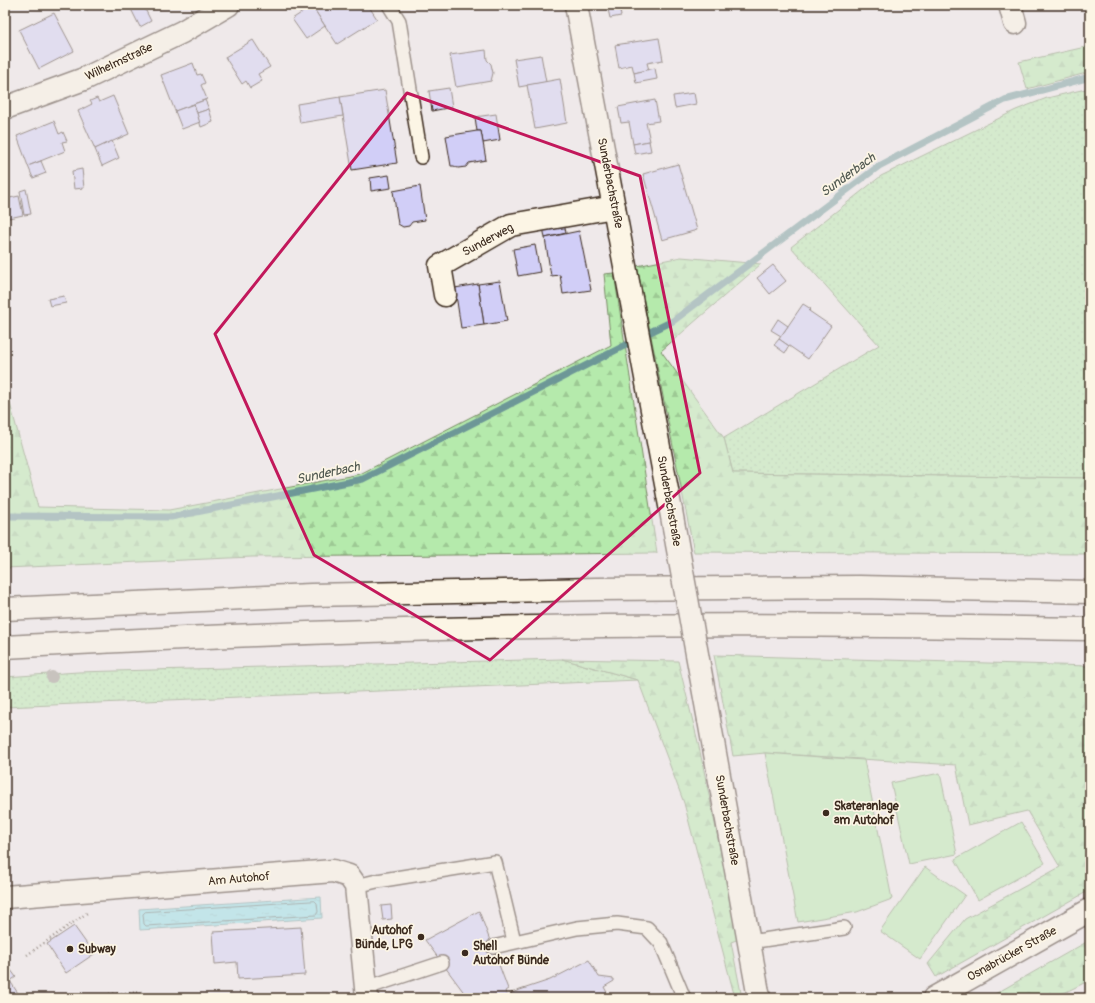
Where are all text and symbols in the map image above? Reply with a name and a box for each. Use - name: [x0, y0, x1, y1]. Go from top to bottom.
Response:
- street label: Wilhelmstraße: [83, 40, 155, 84]
- street label: Sunderbachstraße: [594, 137, 626, 230]
- water label: Sunderbach: [817, 149, 879, 200]
- street label: Sunderweg: [460, 220, 516, 260]
- street label: Sunderbachstraße: [654, 455, 684, 548]
- water label: Sunderbach: [295, 458, 362, 487]
- street label: Sunderbachstraße: [712, 774, 742, 867]
- place label: Skateranlage am Autohof: [834, 799, 900, 828]
- marker: Skateranlage am Autohof: [821, 808, 831, 818]
- street label: Am Autohof: [207, 869, 271, 889]
- place label: Autohof Bünde, LPG: [355, 923, 413, 952]
- street label: Osnabrücker Straße: [965, 923, 1059, 985]
- marker: Autohof Bünde, LPG: [416, 932, 426, 942]
- place label: Shell Autohof Bünde: [473, 939, 550, 968]
- place label: Subway: [78, 942, 117, 957]
- marker: Subway: [65, 944, 75, 954]
- marker: Shell Autohof Bünde: [460, 948, 470, 958]

